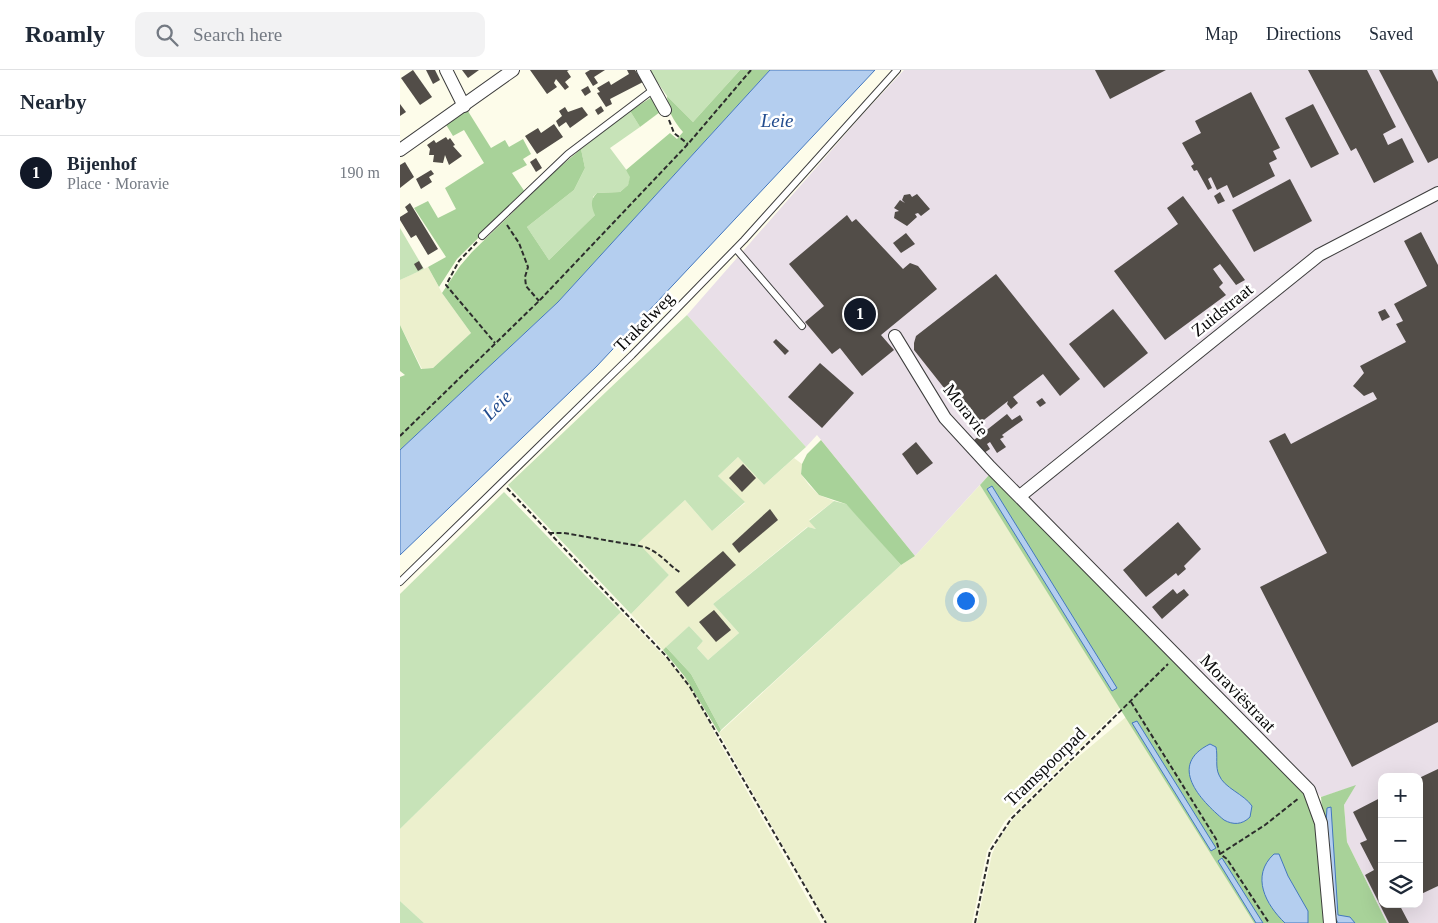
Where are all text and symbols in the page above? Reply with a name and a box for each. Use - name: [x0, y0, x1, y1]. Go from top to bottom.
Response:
- search box: [135, 12, 485, 57]
- text: Roamly: [25, 21, 105, 47]
- icon: search: [153, 21, 181, 49]
- text: Search here: [193, 24, 282, 45]
- text: Map: [1205, 24, 1238, 44]
- text: Directions: [1266, 24, 1341, 44]
- text: Saved: [1369, 24, 1413, 44]
- text: Nearby: [20, 90, 87, 114]
- water label: Leie: [760, 110, 793, 131]
- text: Bijenhof: [67, 153, 137, 174]
- text: 1: [32, 164, 40, 181]
- text: 190 m: [340, 164, 380, 181]
- text: Place · Moravie: [67, 175, 169, 192]
- street label: Zuidstraat: [1187, 279, 1257, 341]
- street label: Trakelweg: [610, 288, 678, 356]
- pin: 1: [844, 295, 876, 333]
- street label: Moravie: [939, 380, 993, 440]
- water label: Leie: [477, 386, 516, 425]
- your location: [953, 588, 979, 614]
- street label: Moraviëstraat: [1196, 650, 1280, 736]
- street label: Tramspoorpad: [1001, 724, 1089, 810]
- map controls: [1378, 773, 1423, 908]
- button: +: [1378, 773, 1423, 818]
- button: −: [1378, 818, 1423, 863]
- button: layers: [1378, 863, 1423, 908]

